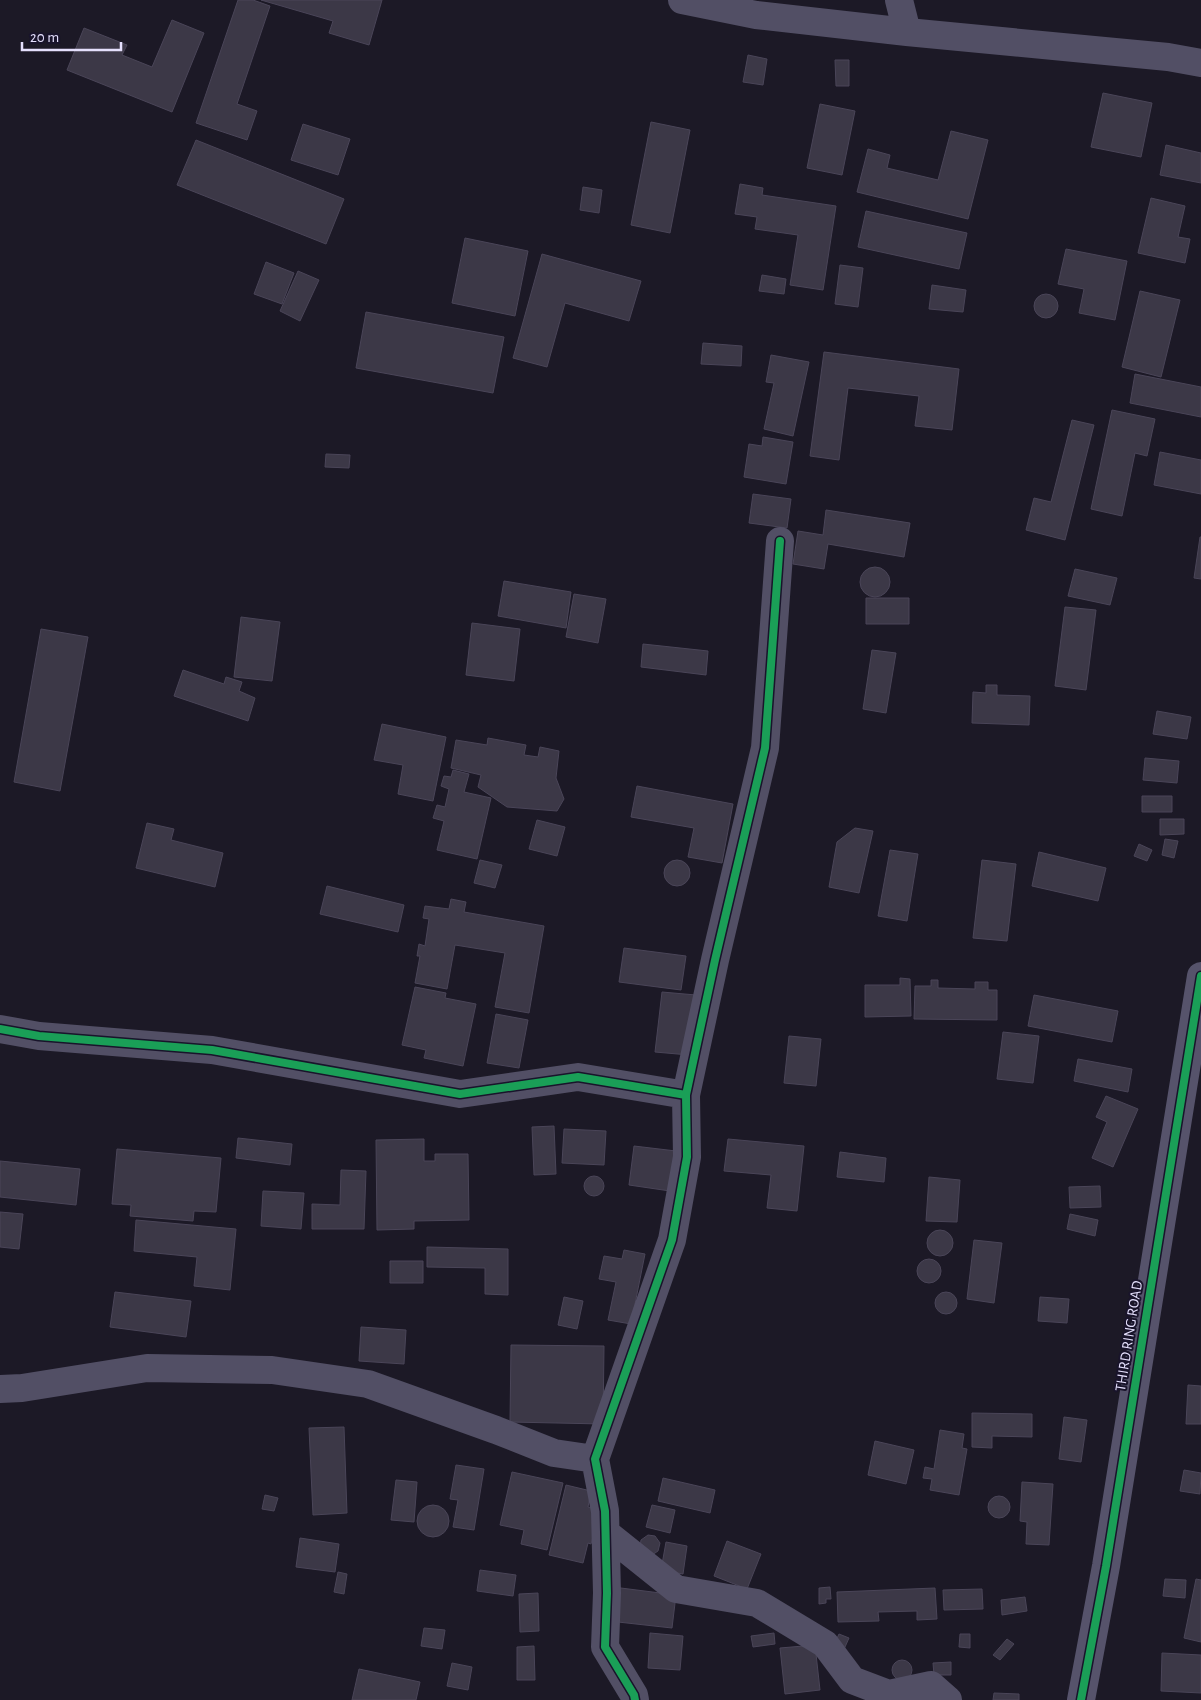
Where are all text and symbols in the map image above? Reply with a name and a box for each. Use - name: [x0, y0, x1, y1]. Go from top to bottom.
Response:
- scale bar: [22, 20, 121, 52]
- text: 20 m: [30, 30, 59, 45]
- street label: THIRD RING ROAD: [1113, 1279, 1145, 1392]

